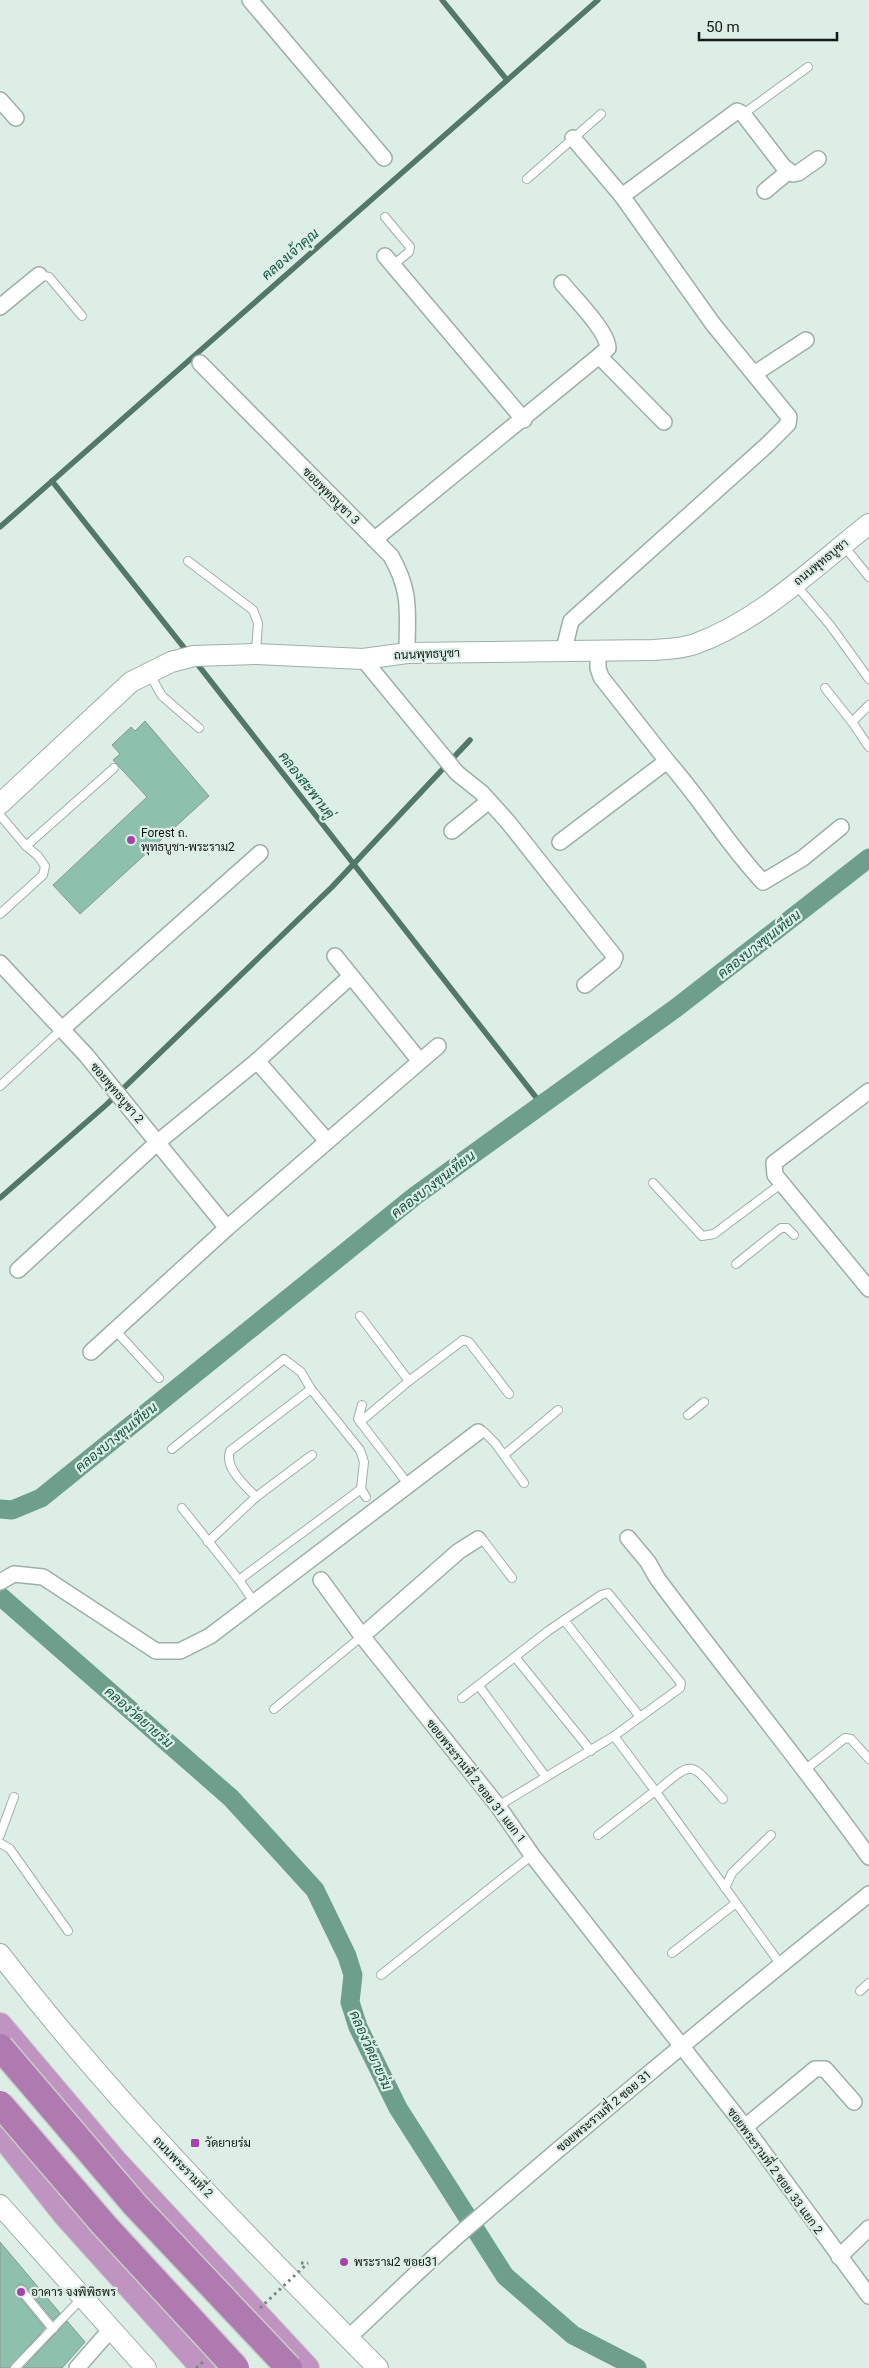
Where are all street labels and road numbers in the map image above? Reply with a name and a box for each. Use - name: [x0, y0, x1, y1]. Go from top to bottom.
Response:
- street label: ซอยพุทธบูชา 3: [298, 465, 362, 529]
- street label: ถนนพุทธบูชา: [791, 536, 852, 590]
- street label: ถนนพุทธบูชา: [394, 646, 460, 664]
- street label: ซอยพุทธบูชา 2: [86, 1060, 147, 1128]
- street label: ซอยพระรามที่ 2 ซอย 31 แยก 1: [423, 1714, 532, 1846]
- street label: ซอยพระรามที่ 2 ซอย 31: [551, 2064, 654, 2155]
- street label: ซอยพระรามที่ 2 ซอย 33 แยก 2: [724, 2103, 829, 2237]
- street label: ถนนพระรามที่ 2: [150, 2131, 219, 2201]

